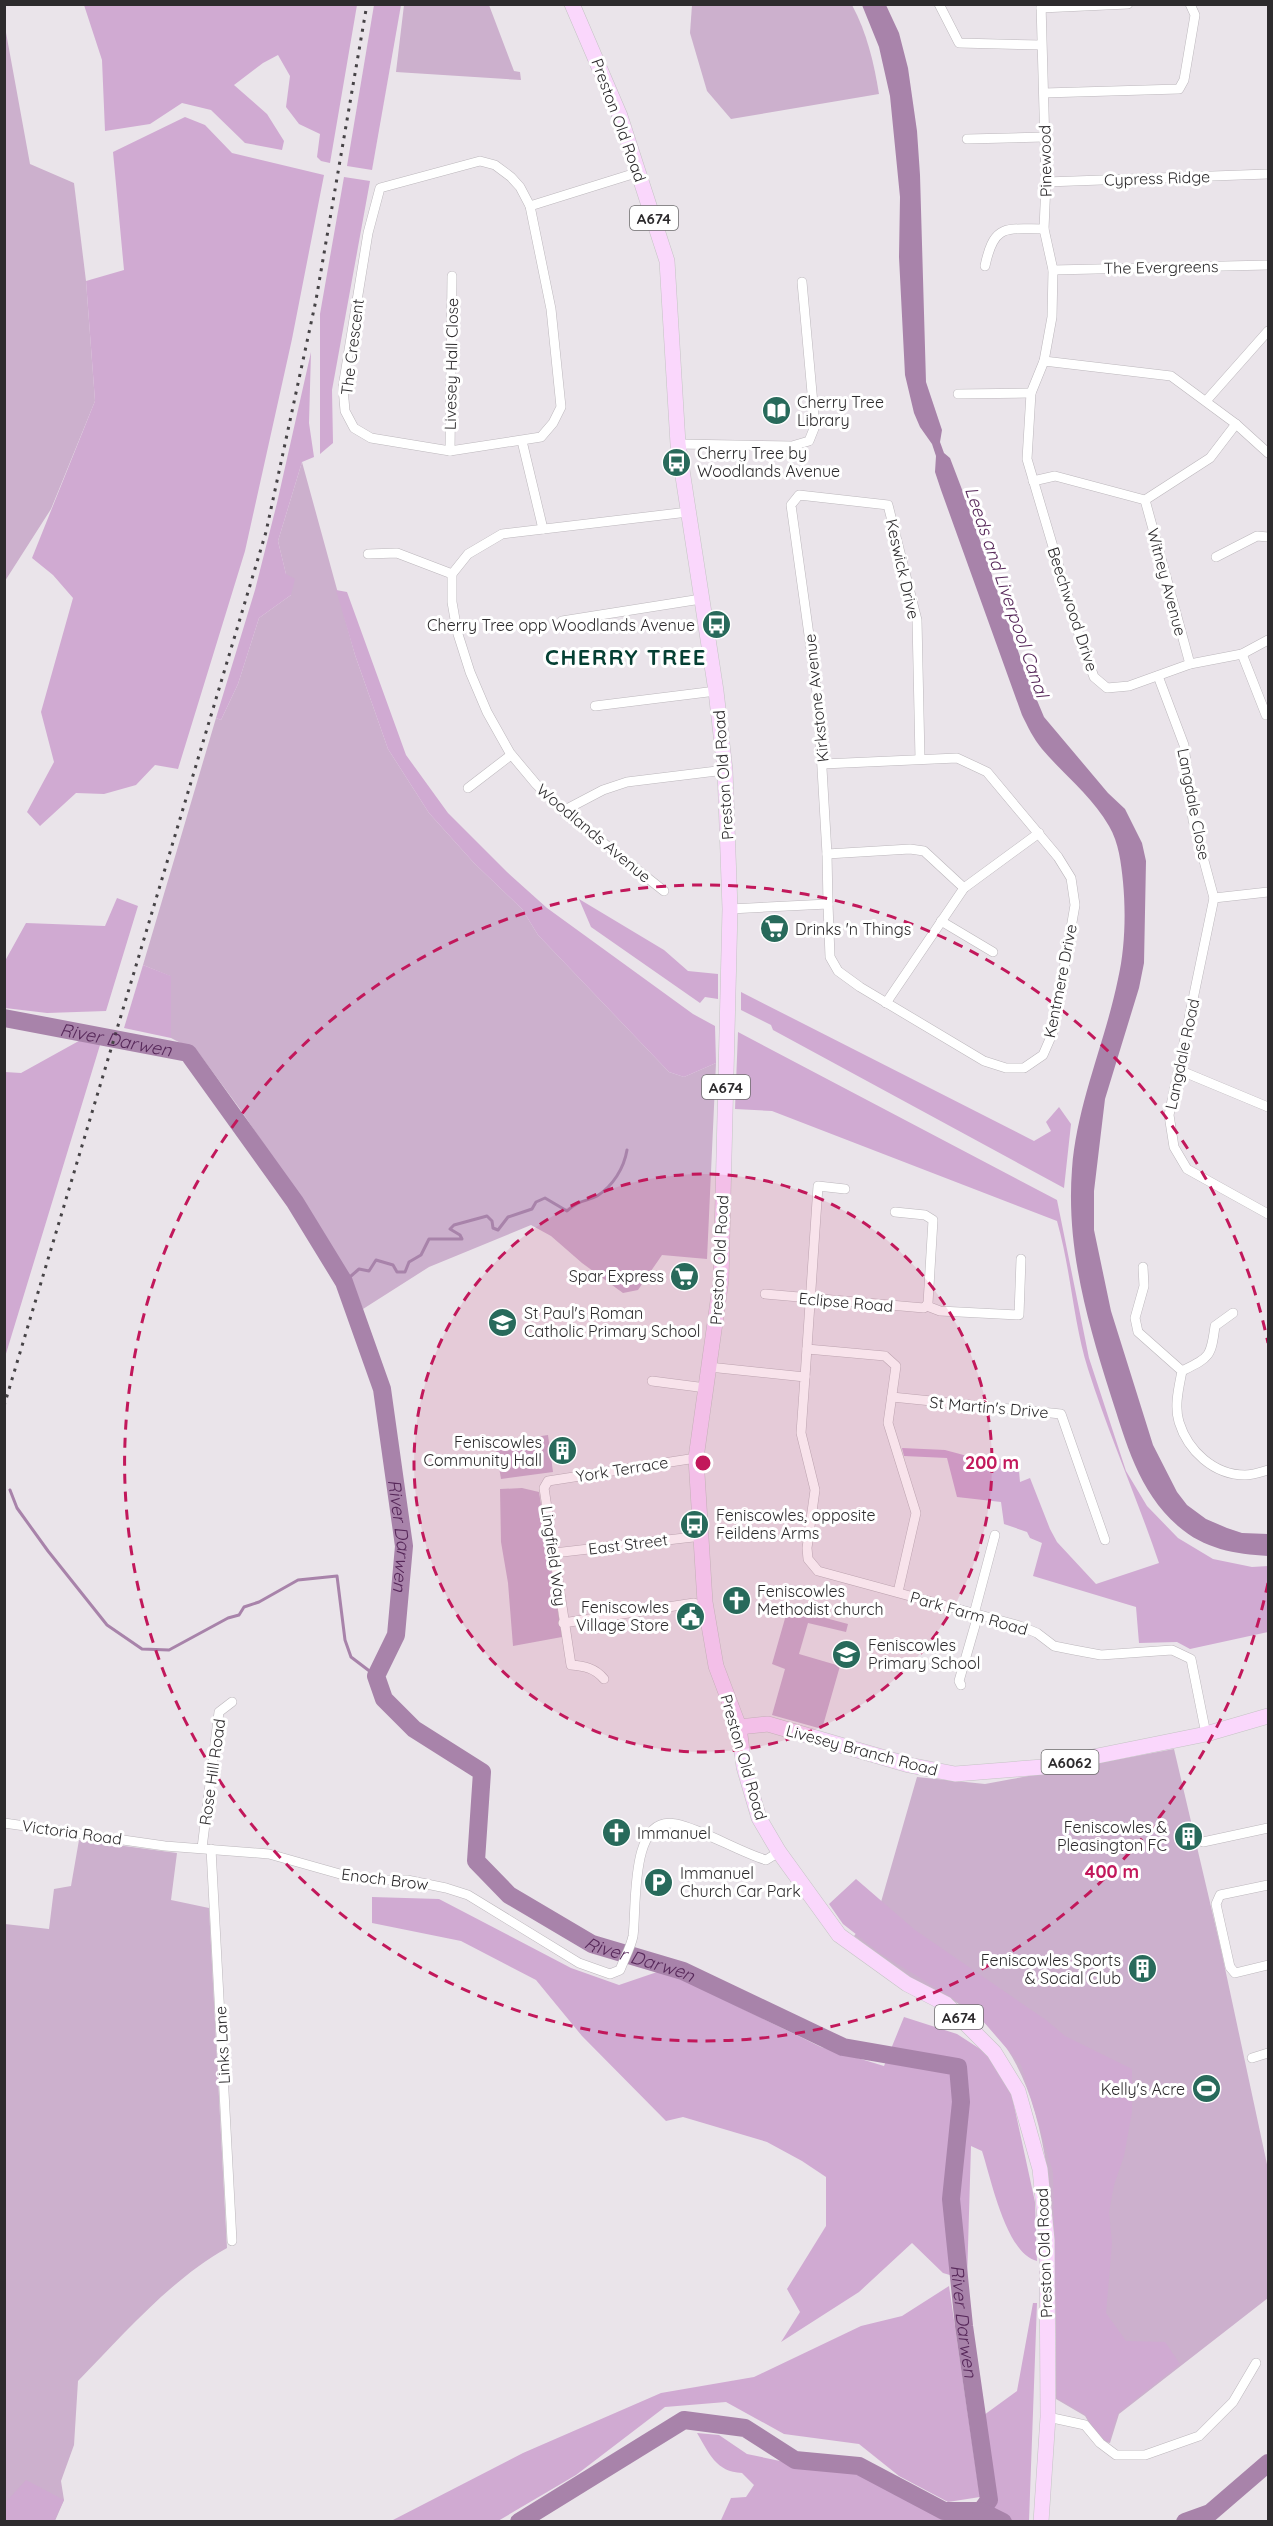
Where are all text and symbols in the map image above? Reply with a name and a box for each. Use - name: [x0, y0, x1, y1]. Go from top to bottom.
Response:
- street label: Preston Old Road: [587, 55, 651, 185]
- street label: Pinewood: [1034, 125, 1056, 197]
- street label: Cypress Ridge: [1104, 166, 1210, 190]
- road number: A674: [630, 206, 678, 230]
- street label: The Evergreens: [1103, 256, 1219, 278]
- street label: The Crescent: [336, 298, 368, 396]
- street label: Livesey Hall Close: [440, 298, 462, 430]
- place label: Cherry Tree Library: [797, 392, 884, 430]
- library icon: Cherry Tree Library: [760, 395, 792, 427]
- place label: Cherry Tree by Woodlands Avenue: [697, 443, 840, 481]
- bus stop icon: Cherry Tree by Woodlands Avenue: [660, 446, 692, 478]
- water label: Leeds and Liverpool Canal: [960, 484, 1054, 702]
- street label: Keswick Drive: [882, 517, 924, 621]
- street label: Witney Avenue: [1143, 526, 1191, 638]
- street label: Beechwood Drive: [1043, 544, 1103, 674]
- bus stop icon: Cherry Tree opp Woodlands Avenue: [700, 609, 732, 641]
- place label: Cherry Tree opp Woodlands Avenue: [427, 615, 695, 635]
- street label: Kirkstone Avenue: [799, 633, 833, 763]
- district label: CHERRY TREE: [545, 643, 707, 671]
- street label: Preston Old Road: [708, 709, 738, 841]
- street label: Langdale Close: [1173, 746, 1215, 862]
- street label: Woodlands Avenue: [533, 779, 655, 887]
- supermarket icon: Drinks 'n Things: [758, 913, 790, 945]
- place label: Drinks 'n Things: [795, 919, 911, 939]
- street label: Kentmere Drive: [1039, 922, 1081, 1040]
- street label: Langdale Road: [1160, 997, 1204, 1111]
- water label: River Darwen: [58, 1017, 174, 1061]
- road number: A674: [702, 1075, 750, 1099]
- street label: Preston Old Road: [706, 1195, 732, 1325]
- supermarket icon: Spar Express: [669, 1260, 701, 1292]
- place label: Spar Express: [569, 1266, 664, 1286]
- street label: Eclipse Road: [798, 1288, 894, 1316]
- place label: St Paul's Roman Catholic Primary School: [524, 1303, 700, 1341]
- school or university icon: St Paul's Roman Catholic Primary School: [487, 1306, 519, 1338]
- street label: St Martin's Drive: [929, 1392, 1049, 1422]
- place label: Feniscowles Community Hall: [423, 1432, 542, 1470]
- building icon: Feniscowles Community Hall: [547, 1435, 579, 1467]
- text: 200 m: [965, 1451, 1019, 1474]
- street label: York Terrace: [575, 1452, 669, 1486]
- centre of rings: [693, 1453, 713, 1473]
- water label: River Darwen: [383, 1478, 416, 1593]
- street label: Lingfield Way: [537, 1505, 571, 1607]
- place label: Feniscowles, opposite Feildens Arms: [716, 1505, 876, 1543]
- bus stop icon: Feniscowles, opposite Feildens Arms: [679, 1508, 711, 1540]
- street label: East Street: [587, 1529, 669, 1559]
- place label: Feniscowles Methodist church: [757, 1581, 884, 1619]
- church icon: Feniscowles Methodist church: [720, 1584, 752, 1616]
- street label: Park Farm Road: [908, 1587, 1030, 1639]
- place label: Feniscowles Village Store: [576, 1597, 669, 1635]
- public building icon: Feniscowles Village Store: [674, 1600, 706, 1632]
- place label: Feniscowles Primary School: [868, 1635, 980, 1673]
- school or university icon: Feniscowles Primary School: [831, 1638, 863, 1670]
- street label: Preston Old Road: [716, 1692, 772, 1822]
- street label: Rose Hill Road: [195, 1717, 229, 1827]
- street label: Livesey Branch Road: [784, 1720, 940, 1780]
- road number: A6062: [1042, 1750, 1098, 1774]
- street label: Victoria Road: [21, 1815, 123, 1849]
- church icon: Immanuel: [600, 1817, 632, 1849]
- place label: Feniscowles & Pleasington FC: [1057, 1817, 1167, 1855]
- building icon: Feniscowles & Pleasington FC: [1172, 1820, 1204, 1852]
- place label: Immanuel: [637, 1823, 711, 1843]
- text: 400 m: [1085, 1860, 1139, 1883]
- place label: Immanuel Church Car Park: [680, 1863, 801, 1901]
- street label: Enoch Brow: [340, 1864, 430, 1894]
- parking icon: Immanuel Church Car Park: [643, 1866, 675, 1898]
- water label: River Darwen: [581, 1931, 699, 1987]
- place label: Feniscowles Sports & Social Club: [981, 1950, 1121, 1988]
- building icon: Feniscowles Sports & Social Club: [1126, 1953, 1158, 1985]
- road number: A674: [935, 2005, 983, 2029]
- street label: Links Lane: [210, 2006, 234, 2084]
- sports icon: Kelly's Acre: [1190, 2073, 1222, 2105]
- place label: Kelly's Acre: [1101, 2079, 1185, 2099]
- street label: Preston Old Road: [1032, 2188, 1056, 2318]
- water label: River Darwen: [946, 2264, 983, 2379]

